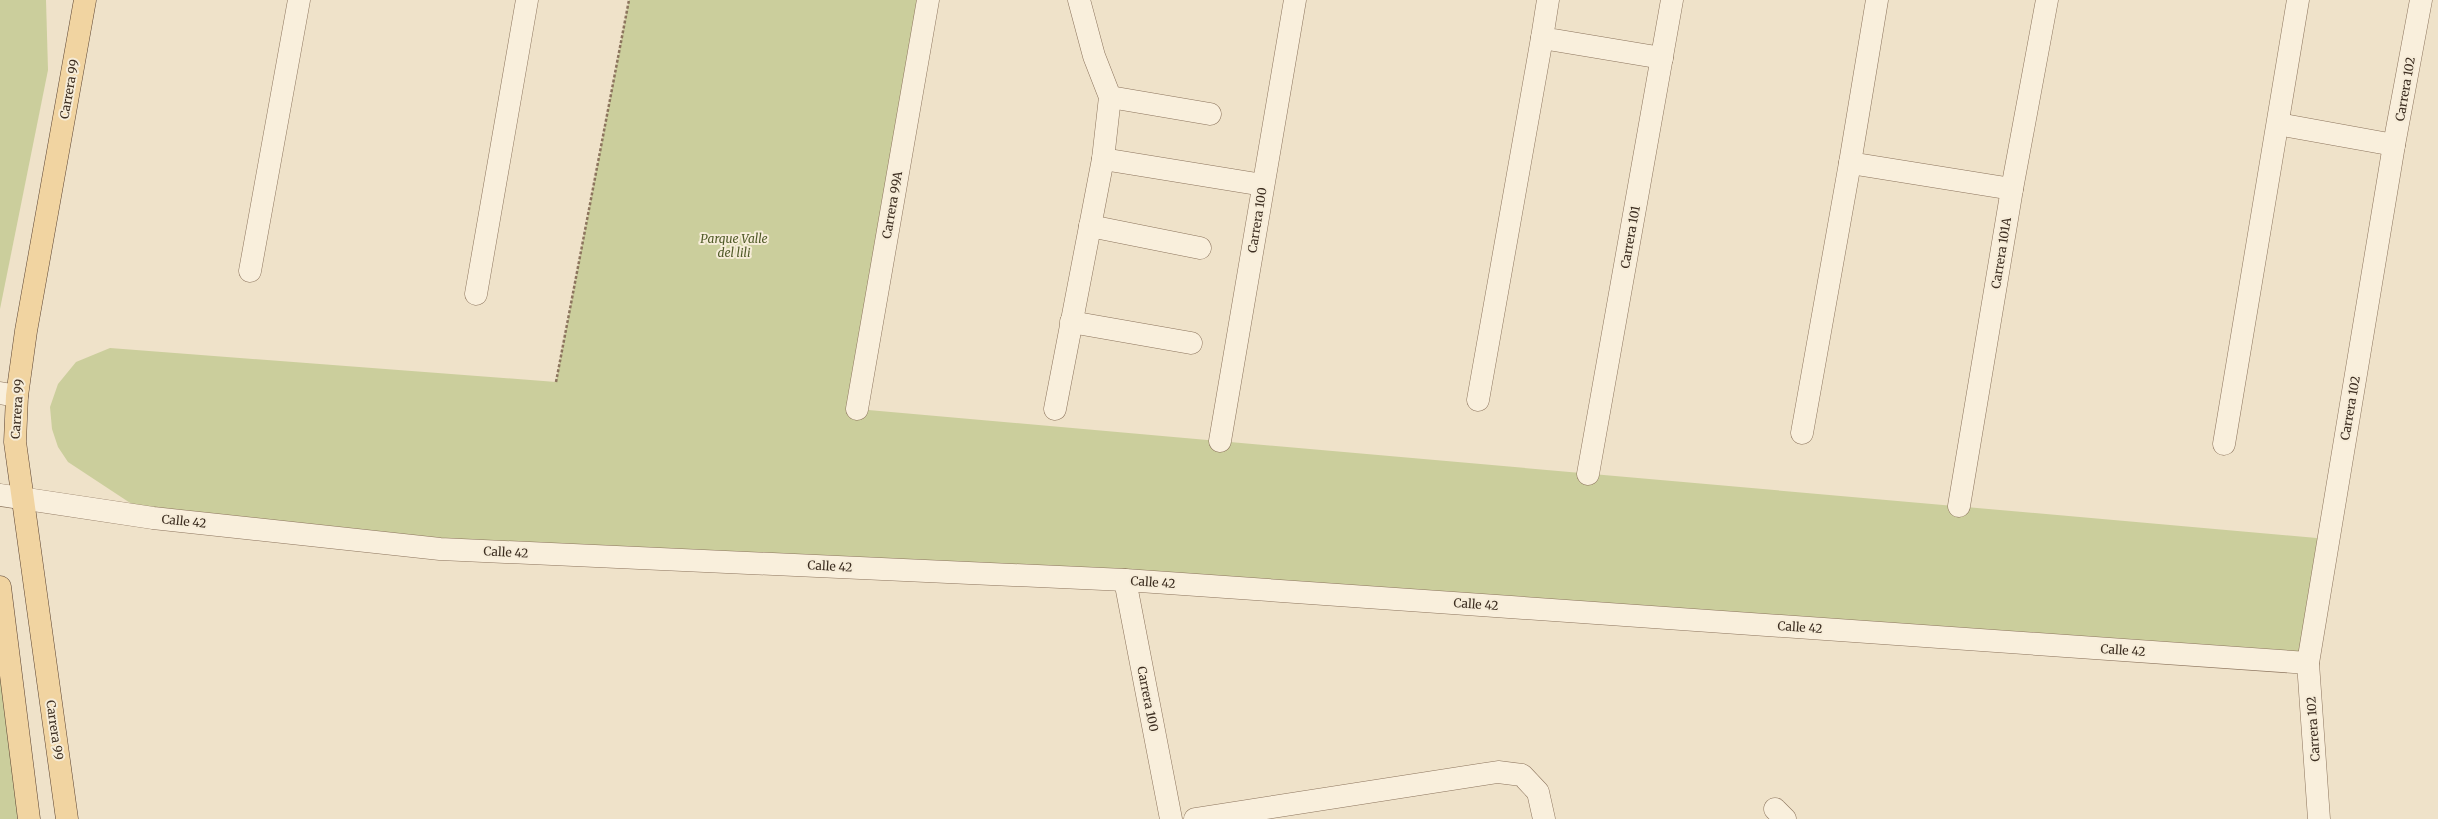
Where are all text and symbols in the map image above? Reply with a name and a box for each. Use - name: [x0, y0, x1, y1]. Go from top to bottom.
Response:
- street label: Carrera 102: [2392, 56, 2418, 122]
- street label: Carrera 99: [56, 58, 82, 120]
- street label: Carrera 99A: [879, 170, 905, 240]
- street label: Carrera 100: [1244, 186, 1270, 254]
- street label: Carrera 101: [1617, 204, 1643, 269]
- street label: Carrera 101A: [1988, 216, 2014, 290]
- park label: Parque Valle del lili: [700, 231, 768, 260]
- street label: Carrera 102: [2337, 375, 2363, 441]
- street label: Carrera 99: [7, 378, 27, 440]
- street label: Calle 42: [161, 511, 207, 531]
- street label: Calle 42: [483, 543, 529, 561]
- street label: Calle 42: [807, 557, 853, 575]
- street label: Calle 42: [1130, 573, 1176, 591]
- street label: Calle 42: [1453, 595, 1499, 613]
- street label: Calle 42: [1777, 618, 1823, 636]
- street label: Calle 42: [2100, 641, 2146, 659]
- street label: Carrera 100: [1134, 665, 1162, 733]
- street label: Carrera 102: [2303, 696, 2323, 762]
- street label: Carrera 99: [43, 699, 67, 761]

